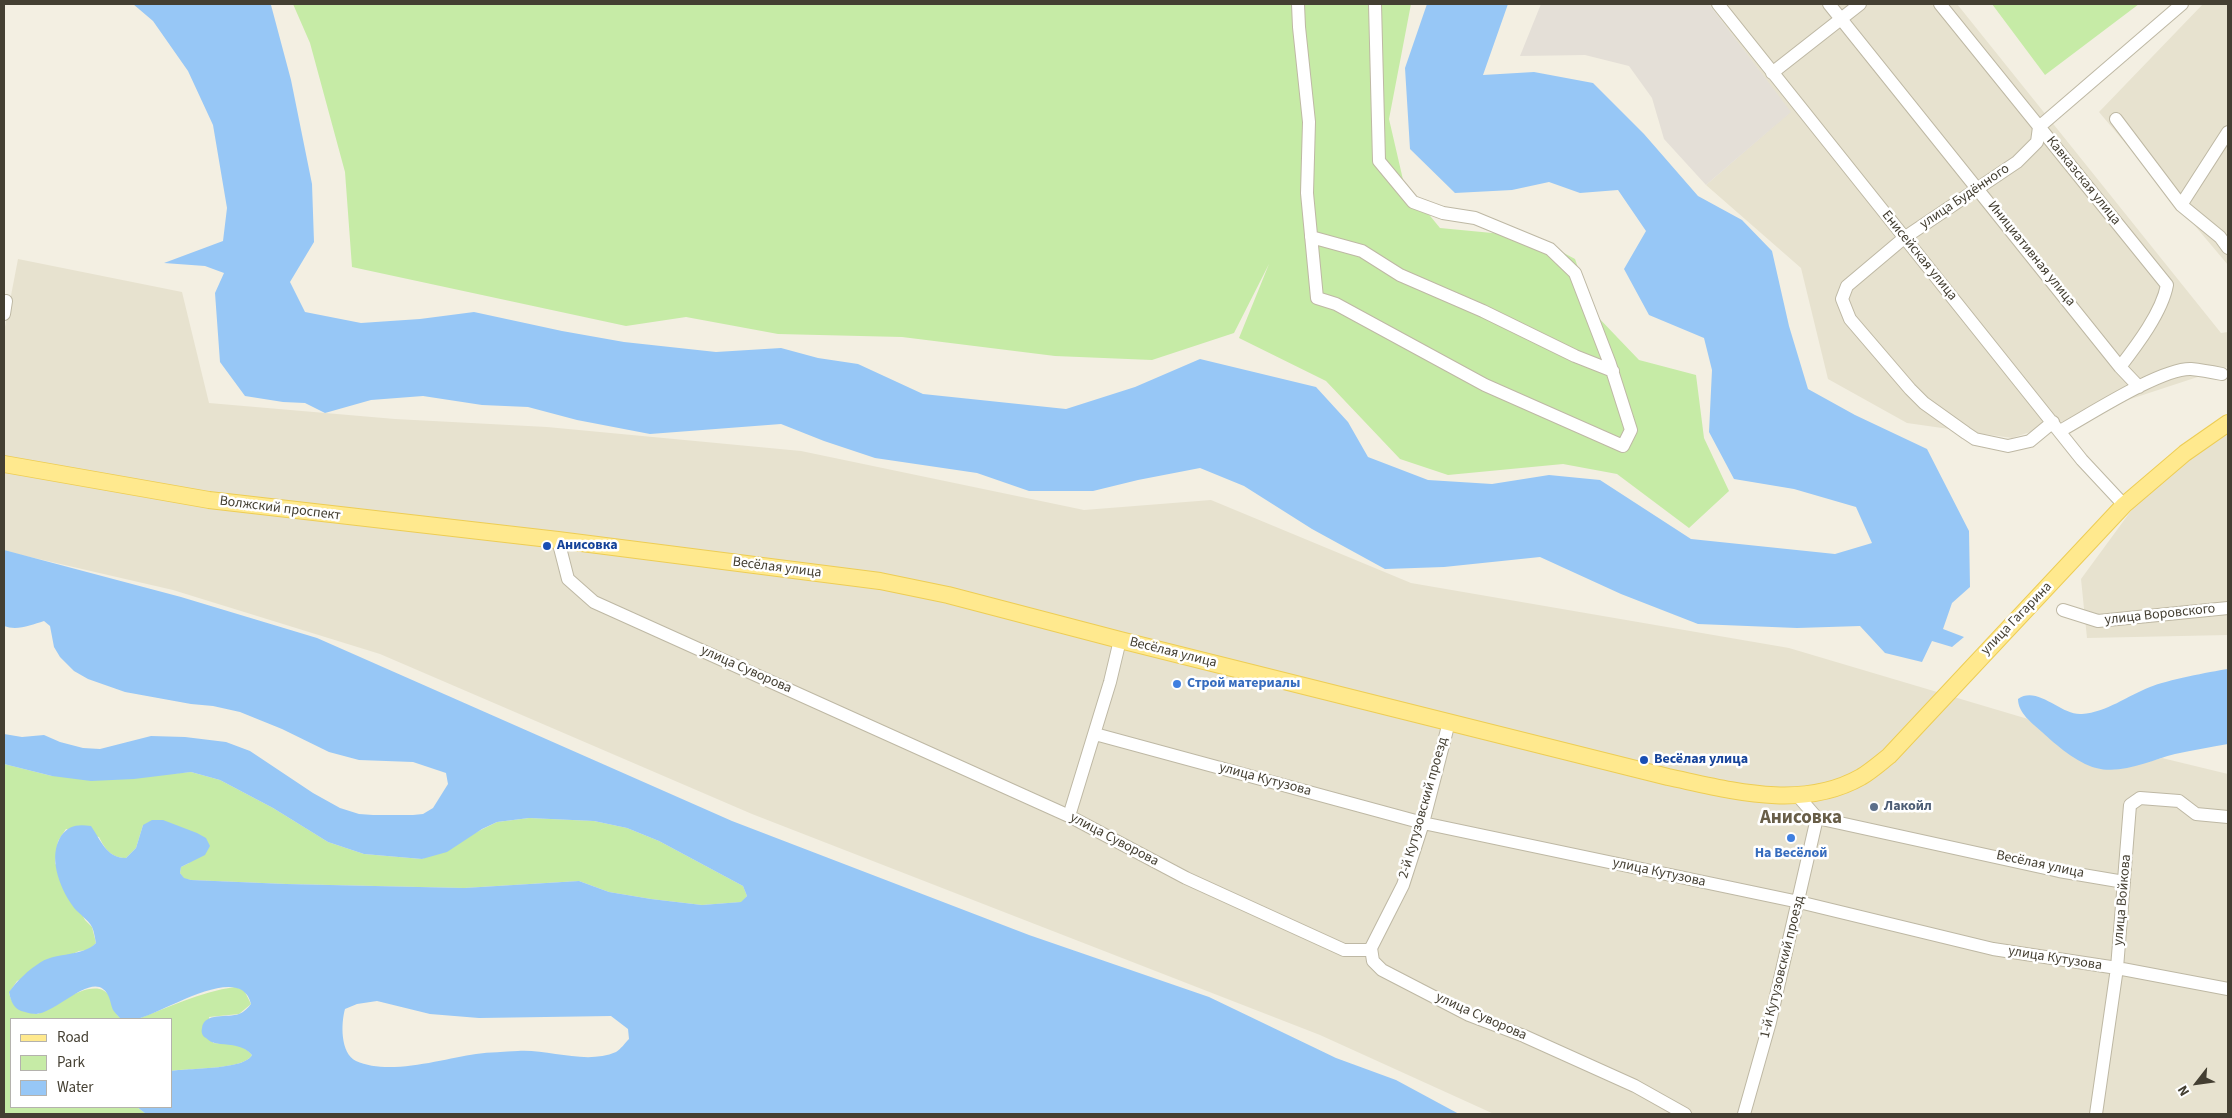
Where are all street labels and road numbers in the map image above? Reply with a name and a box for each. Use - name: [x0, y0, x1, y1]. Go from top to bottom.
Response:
- street label: Кавказская улица: [2042, 133, 2124, 229]
- street label: улица Будённого: [1917, 161, 2013, 233]
- street label: Инициативная улица: [1983, 198, 2079, 310]
- street label: Енисейская улица: [1878, 208, 1960, 304]
- street label: Волжский проспект: [218, 493, 342, 525]
- street label: Весёлая улица: [732, 554, 822, 582]
- street label: улица Гагарина: [1978, 579, 2056, 659]
- street label: улица Воровского: [2104, 601, 2216, 629]
- street label: Весёлая улица: [1128, 634, 1218, 672]
- street label: улица Суворова: [698, 642, 794, 698]
- street label: 2-й Кутузовский проезд: [1396, 735, 1452, 881]
- street label: улица Кутузова: [1217, 760, 1313, 800]
- street label: улица Суворова: [1067, 810, 1161, 870]
- street label: Весёлая улица: [1995, 847, 2085, 883]
- street label: улица Войкова: [2111, 854, 2135, 946]
- street label: улица Кутузова: [1611, 855, 1707, 891]
- street label: 1-й Кутузовский проезд: [1757, 894, 1809, 1040]
- street label: улица Кутузова: [2007, 943, 2103, 975]
- street label: улица Суворова: [1433, 989, 1529, 1045]

